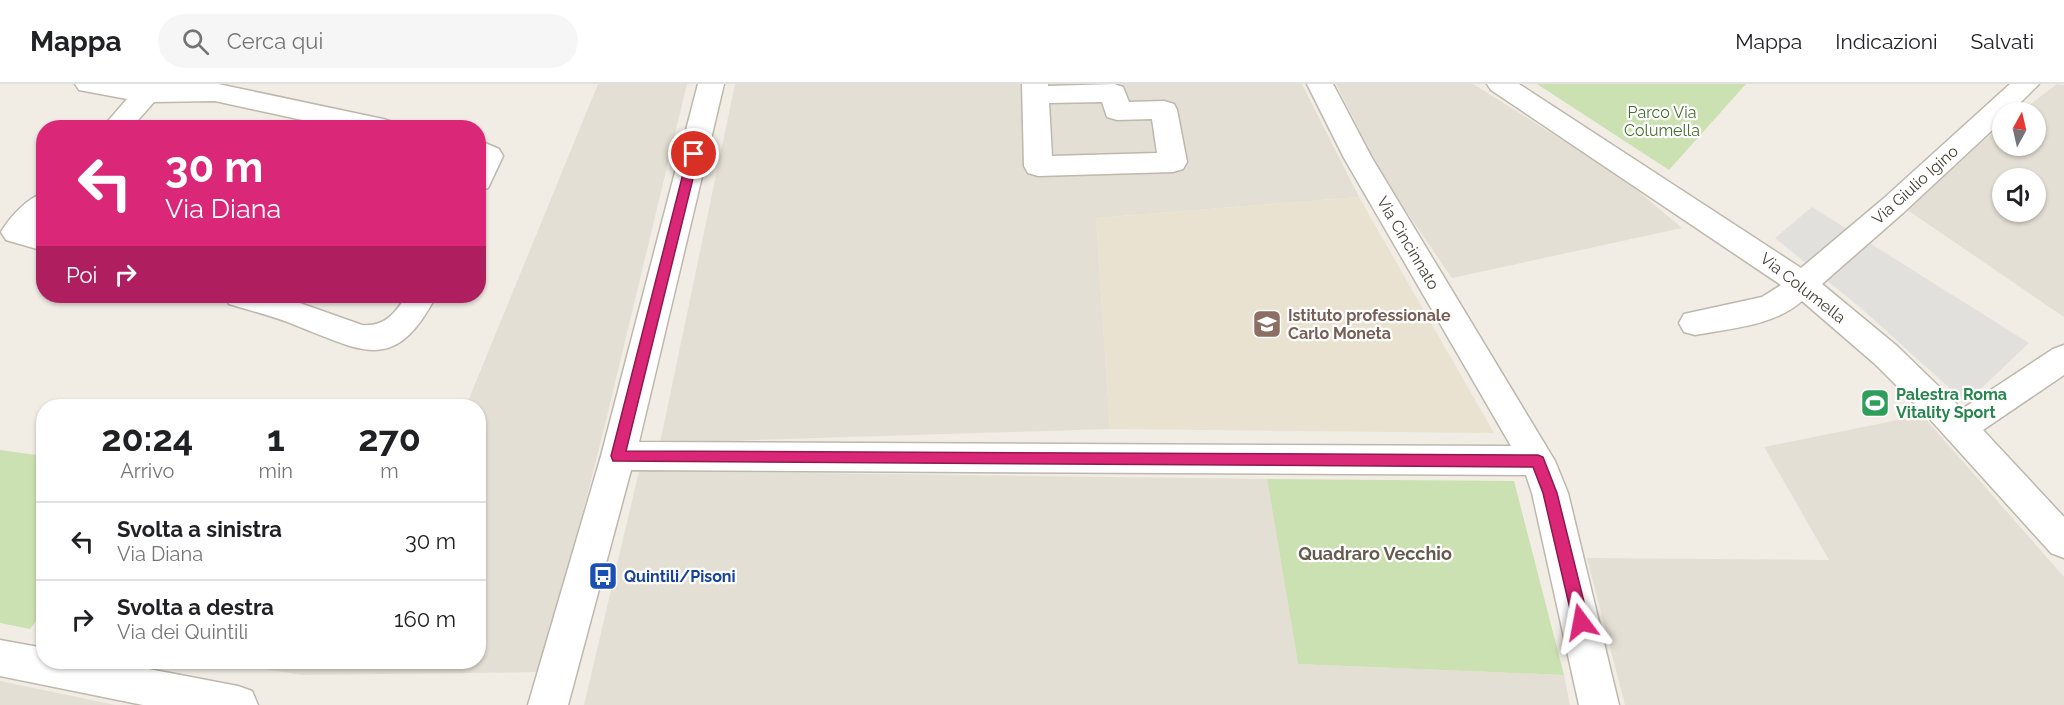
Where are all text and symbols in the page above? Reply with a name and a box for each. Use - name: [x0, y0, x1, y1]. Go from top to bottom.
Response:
- search box: [158, 14, 578, 68]
- text: Mappa: [30, 25, 122, 58]
- icon: search: [179, 25, 212, 58]
- text: Cerca qui: [227, 28, 323, 54]
- text: Mappa: [1735, 29, 1802, 54]
- text: Indicazioni: [1835, 29, 1938, 54]
- text: Salvati: [1971, 29, 2034, 54]
- north arrow: [1992, 102, 2046, 156]
- map controls: [1992, 102, 2046, 222]
- park label: Parco Via Columella: [1624, 103, 1700, 140]
- pin: [668, 128, 719, 179]
- icon: arrive: [677, 137, 710, 170]
- street label: Via Giulio Igino: [1868, 141, 1962, 229]
- text: 30 m: [165, 143, 263, 192]
- icon: left: [66, 144, 144, 222]
- button: sound: [1992, 168, 2046, 222]
- text: Via Diana: [165, 193, 281, 224]
- street label: Via Cincinnato: [1373, 193, 1443, 293]
- street label: Via Columella: [1757, 249, 1849, 327]
- icon: right: [109, 258, 142, 291]
- text: Poi: [66, 262, 97, 288]
- place label: Istituto professionale Carlo Moneta: [1288, 306, 1451, 343]
- school or university icon: Istituto professionale Carlo Moneta: [1251, 308, 1283, 340]
- place label: Palestra Roma Vitality Sport: [1896, 385, 2007, 422]
- sports icon: Palestra Roma Vitality Sport: [1859, 387, 1891, 419]
- text: 20:24: [101, 417, 193, 459]
- text: 1: [267, 417, 285, 459]
- text: 270: [358, 417, 421, 459]
- text: Arrivo: [120, 459, 174, 483]
- text: min: [259, 459, 293, 483]
- text: m: [380, 459, 399, 483]
- text: Svolta a sinistra: [117, 516, 282, 542]
- icon: left: [66, 525, 99, 558]
- text: 30 m: [405, 528, 456, 554]
- text: Via Diana: [117, 542, 203, 566]
- district label: Quadraro Vecchio: [1298, 543, 1452, 564]
- bus stop icon: Quintili/Pisoni: [587, 560, 619, 592]
- place label: Quintili/Pisoni: [624, 567, 736, 586]
- position arrow: [1549, 590, 1613, 654]
- text: Svolta a destra: [117, 594, 274, 620]
- icon: right: [66, 603, 99, 636]
- text: 160 m: [394, 606, 456, 632]
- text: Via dei Quintili: [117, 620, 248, 644]

